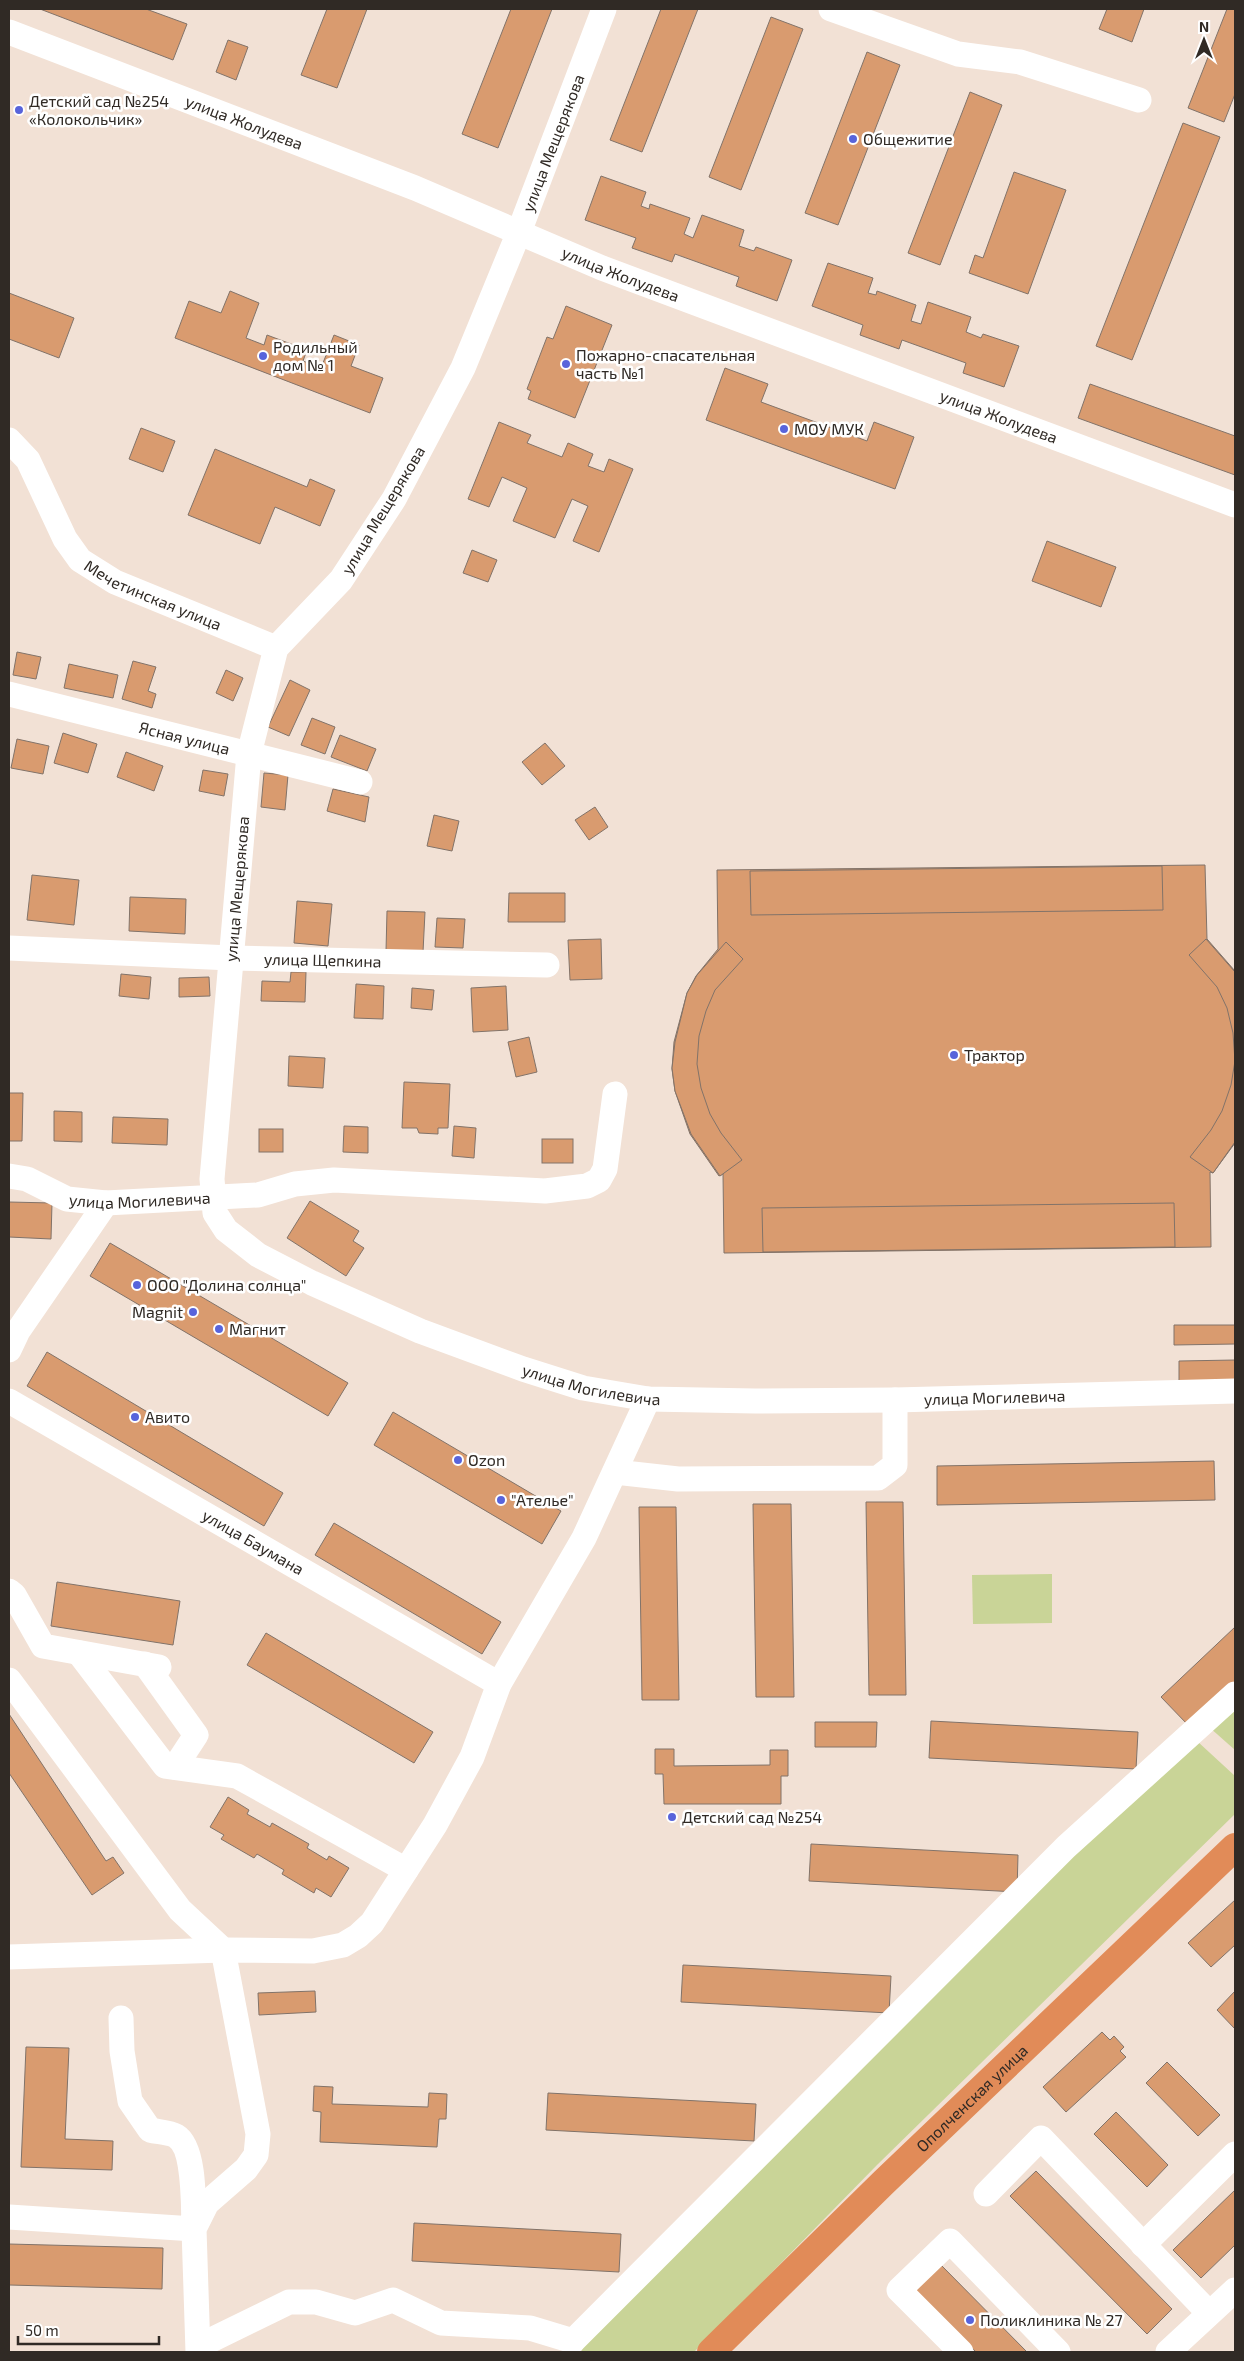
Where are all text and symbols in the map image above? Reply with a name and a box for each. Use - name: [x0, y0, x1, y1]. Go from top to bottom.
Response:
- north arrow: [1179, 15, 1229, 65]
- text: N: [1199, 18, 1209, 35]
- street label: улица Мещерякова: [517, 71, 589, 215]
- place label: Детский сад №254 «Колокольчик»: [29, 91, 169, 128]
- street label: улица Жолудева: [183, 91, 306, 153]
- marker: Детский сад №254 «Колокольчик»: [13, 104, 25, 116]
- place label: Общежитие: [863, 129, 953, 148]
- marker: Общежитие: [847, 133, 859, 145]
- street label: улица Жолудева: [559, 242, 682, 305]
- place label: Родильный дом № 1: [273, 337, 358, 374]
- place label: Пожарно-спасательная часть №1: [576, 345, 755, 382]
- marker: Родильный дом № 1: [257, 350, 269, 362]
- marker: Пожарно-спасательная часть №1: [560, 358, 572, 370]
- street label: улица Жолудева: [937, 385, 1060, 447]
- place label: МОУ МУК: [794, 419, 864, 438]
- marker: МОУ МУК: [778, 423, 790, 435]
- street label: улица Мещерякова: [337, 442, 429, 578]
- street label: Мечетинская улица: [81, 555, 224, 634]
- street label: Ясная улица: [137, 717, 232, 758]
- street label: улица Мещерякова: [221, 815, 253, 963]
- street label: улица Щепкина: [264, 949, 382, 970]
- place label: Трактор: [964, 1045, 1025, 1064]
- marker: Трактор: [948, 1049, 960, 1061]
- street label: улица Могилевича: [68, 1188, 211, 1212]
- place label: ООО "Долина солнца": [147, 1275, 307, 1294]
- marker: ООО "Долина солнца": [131, 1279, 143, 1291]
- place label: Magnit: [132, 1302, 183, 1321]
- marker: Magnit: [187, 1306, 199, 1318]
- place label: Магнит: [229, 1319, 286, 1338]
- marker: Магнит: [213, 1323, 225, 1335]
- street label: улица Могилевича: [520, 1359, 661, 1408]
- street label: улица Могилевича: [924, 1385, 1066, 1409]
- place label: Авито: [145, 1407, 190, 1426]
- marker: Авито: [129, 1411, 141, 1423]
- place label: Ozon: [468, 1450, 505, 1469]
- marker: Ozon: [452, 1454, 464, 1466]
- place label: "Ателье": [511, 1490, 574, 1509]
- marker: "Ателье": [495, 1494, 507, 1506]
- street label: улица Баумана: [199, 1505, 308, 1578]
- place label: Детский сад №254: [682, 1807, 822, 1826]
- marker: Детский сад №254: [666, 1811, 678, 1823]
- street label: Ополченская улица: [912, 2040, 1031, 2155]
- place label: Поликлиника № 27: [980, 2310, 1123, 2329]
- scale bar: [18, 2314, 159, 2346]
- marker: Поликлиника № 27: [964, 2314, 976, 2326]
- text: 50 m: [25, 2321, 59, 2339]

